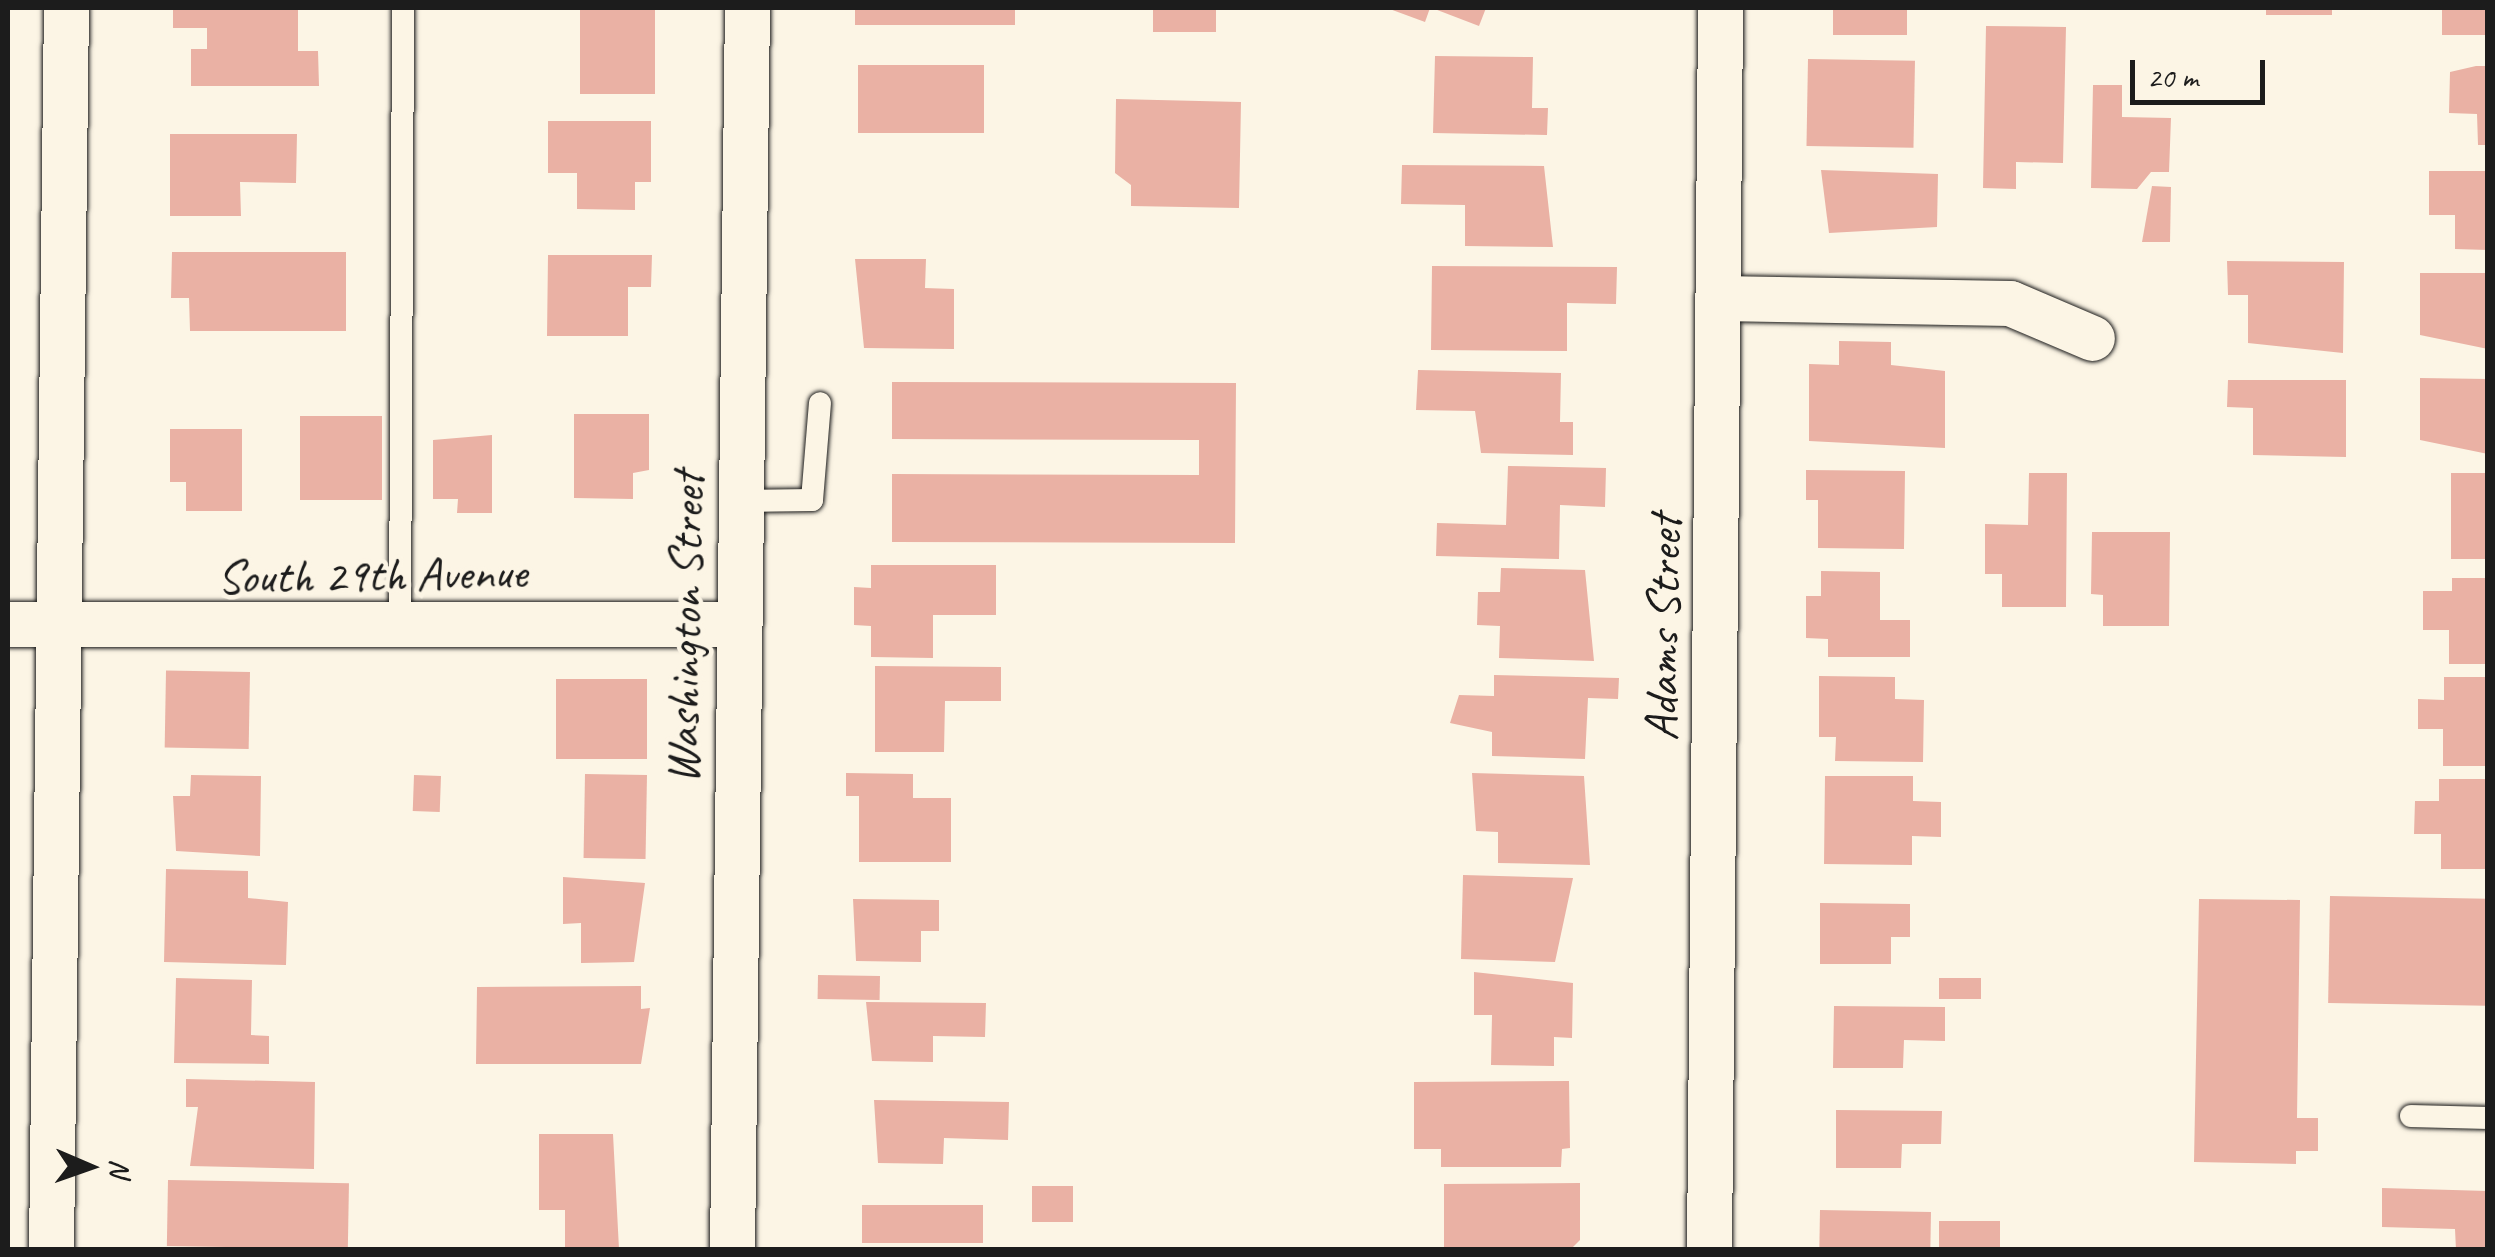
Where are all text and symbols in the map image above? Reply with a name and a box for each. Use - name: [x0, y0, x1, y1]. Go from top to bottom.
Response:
- scale bar: [2135, 40, 2270, 102]
- text: 20 m: [2147, 58, 2198, 96]
- street label: Washington Street: [653, 472, 717, 784]
- street label: Adams Street: [1632, 515, 1694, 741]
- street label: South 29th Avenue: [217, 544, 527, 606]
- north arrow: [40, 1117, 140, 1217]
- text: N: [103, 1159, 138, 1177]

